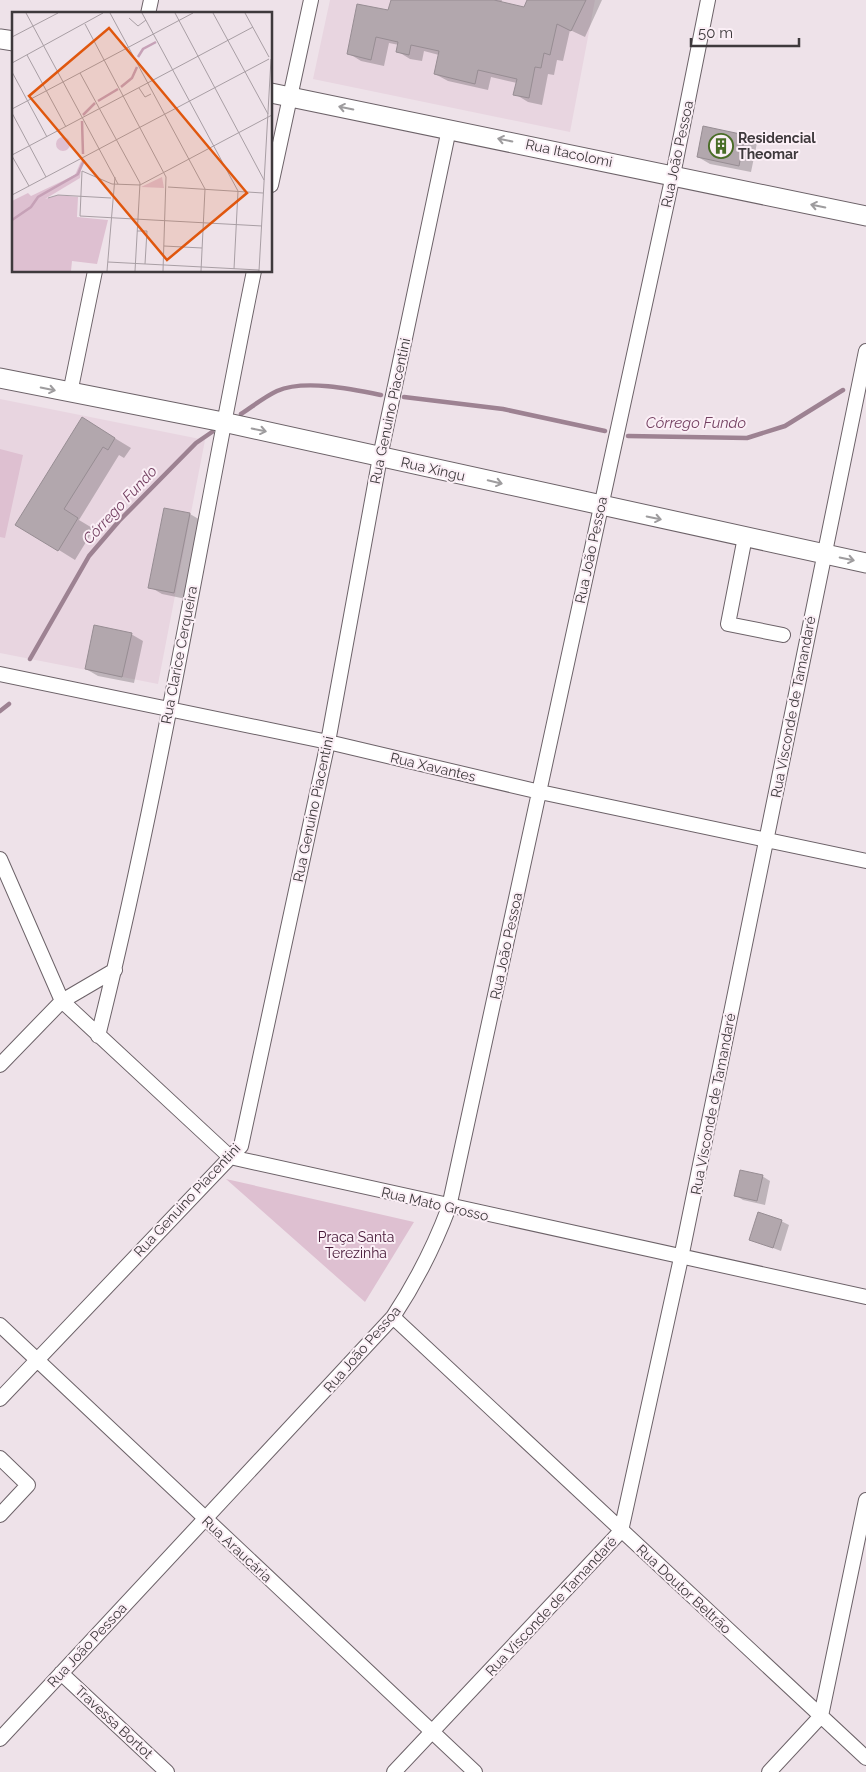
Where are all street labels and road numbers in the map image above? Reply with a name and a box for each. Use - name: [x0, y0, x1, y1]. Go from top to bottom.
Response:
- street label: Rua João Pessoa: [658, 99, 696, 209]
- street label: Rua Itacolomi: [524, 136, 614, 170]
- street label: Rua Genuino Piacentini: [367, 337, 413, 485]
- street label: Rua Xingu: [399, 454, 467, 484]
- street label: Rua João Pessoa: [572, 495, 610, 605]
- street label: Rua Clarice Cerqueira: [158, 585, 200, 725]
- street label: Rua Visconde de Tamandaré: [768, 615, 818, 799]
- street label: Rua Genuino Piacentini: [290, 735, 336, 883]
- street label: Rua Xavantes: [389, 749, 477, 785]
- street label: Rua João Pessoa: [487, 891, 525, 1001]
- street label: Rua Visconde de Tamandaré: [688, 1012, 738, 1196]
- street label: Rua Genuino Piacentini: [130, 1140, 244, 1260]
- street label: Rua Mato Grosso: [380, 1184, 490, 1224]
- street label: Rua João Pessoa: [320, 1303, 404, 1395]
- street label: Rua Araucária: [199, 1513, 275, 1585]
- street label: Rua Visconde de Tamandaré: [482, 1533, 620, 1679]
- street label: Rua Doutor Beltrão: [634, 1541, 734, 1637]
- street label: Rua João Pessoa: [44, 1600, 130, 1690]
- street label: Travessa Bortot: [72, 1682, 156, 1762]

